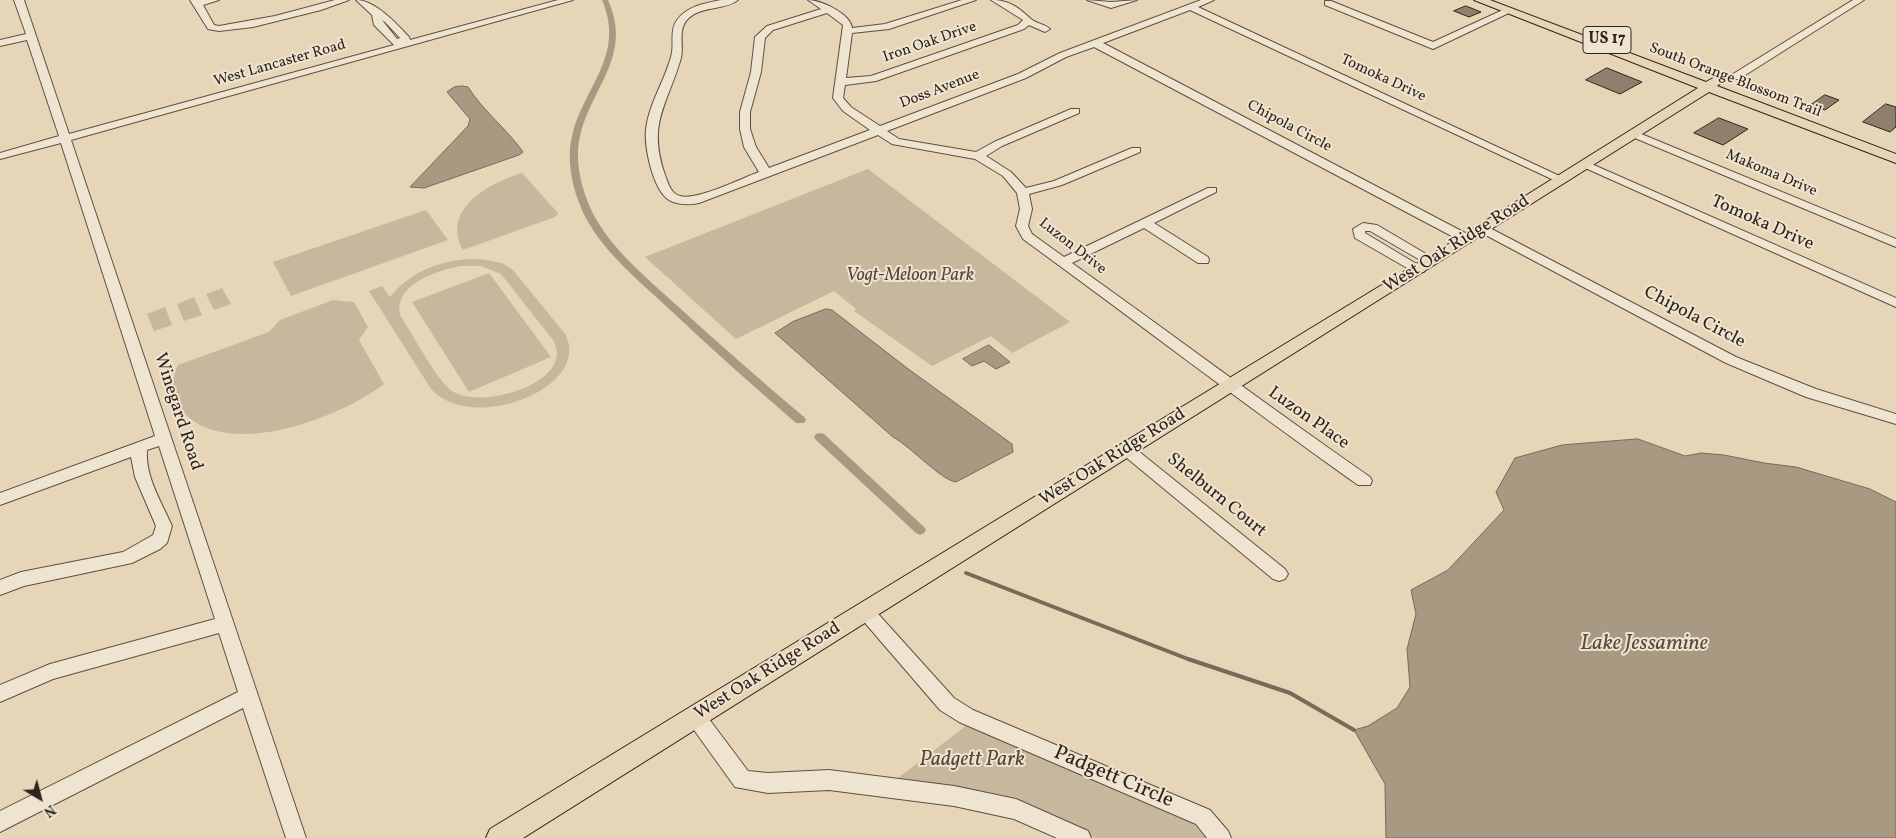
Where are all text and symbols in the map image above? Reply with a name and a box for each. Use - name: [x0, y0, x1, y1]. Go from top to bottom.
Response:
- street label: Iron Oak Drive: [881, 19, 979, 67]
- road number: US 17: [1583, 26, 1631, 54]
- street label: West Lancaster Road: [212, 37, 348, 91]
- street label: South Orange Blossom Trail: [1646, 40, 1824, 122]
- street label: Tomoka Drive: [1337, 51, 1429, 107]
- street label: Doss Avenue: [898, 67, 982, 113]
- street label: Chipola Circle: [1244, 97, 1334, 157]
- street label: Makoma Drive: [1722, 147, 1820, 201]
- street label: West Oak Ridge Road: [1380, 191, 1534, 299]
- street label: Tomoka Drive: [1707, 192, 1817, 256]
- street label: Luzon Drive: [1035, 215, 1109, 279]
- park label: Vogt-Meloon Park: [846, 266, 974, 288]
- street label: Chipola Circle: [1640, 282, 1748, 354]
- street label: Winegard Road: [148, 351, 206, 473]
- street label: Luzon Place: [1263, 383, 1353, 455]
- street label: West Oak Ridge Road: [1036, 404, 1190, 512]
- street label: Shelburn Court: [1162, 449, 1270, 543]
- street label: West Oak Ridge Road: [691, 618, 845, 726]
- water label: Lake Jessamine: [1580, 632, 1708, 658]
- street label: Padgett Circle: [1049, 741, 1177, 815]
- park label: Padgett Park: [919, 748, 1025, 774]
- north arrow: [15, 773, 65, 823]
- text: N: [40, 800, 59, 821]

